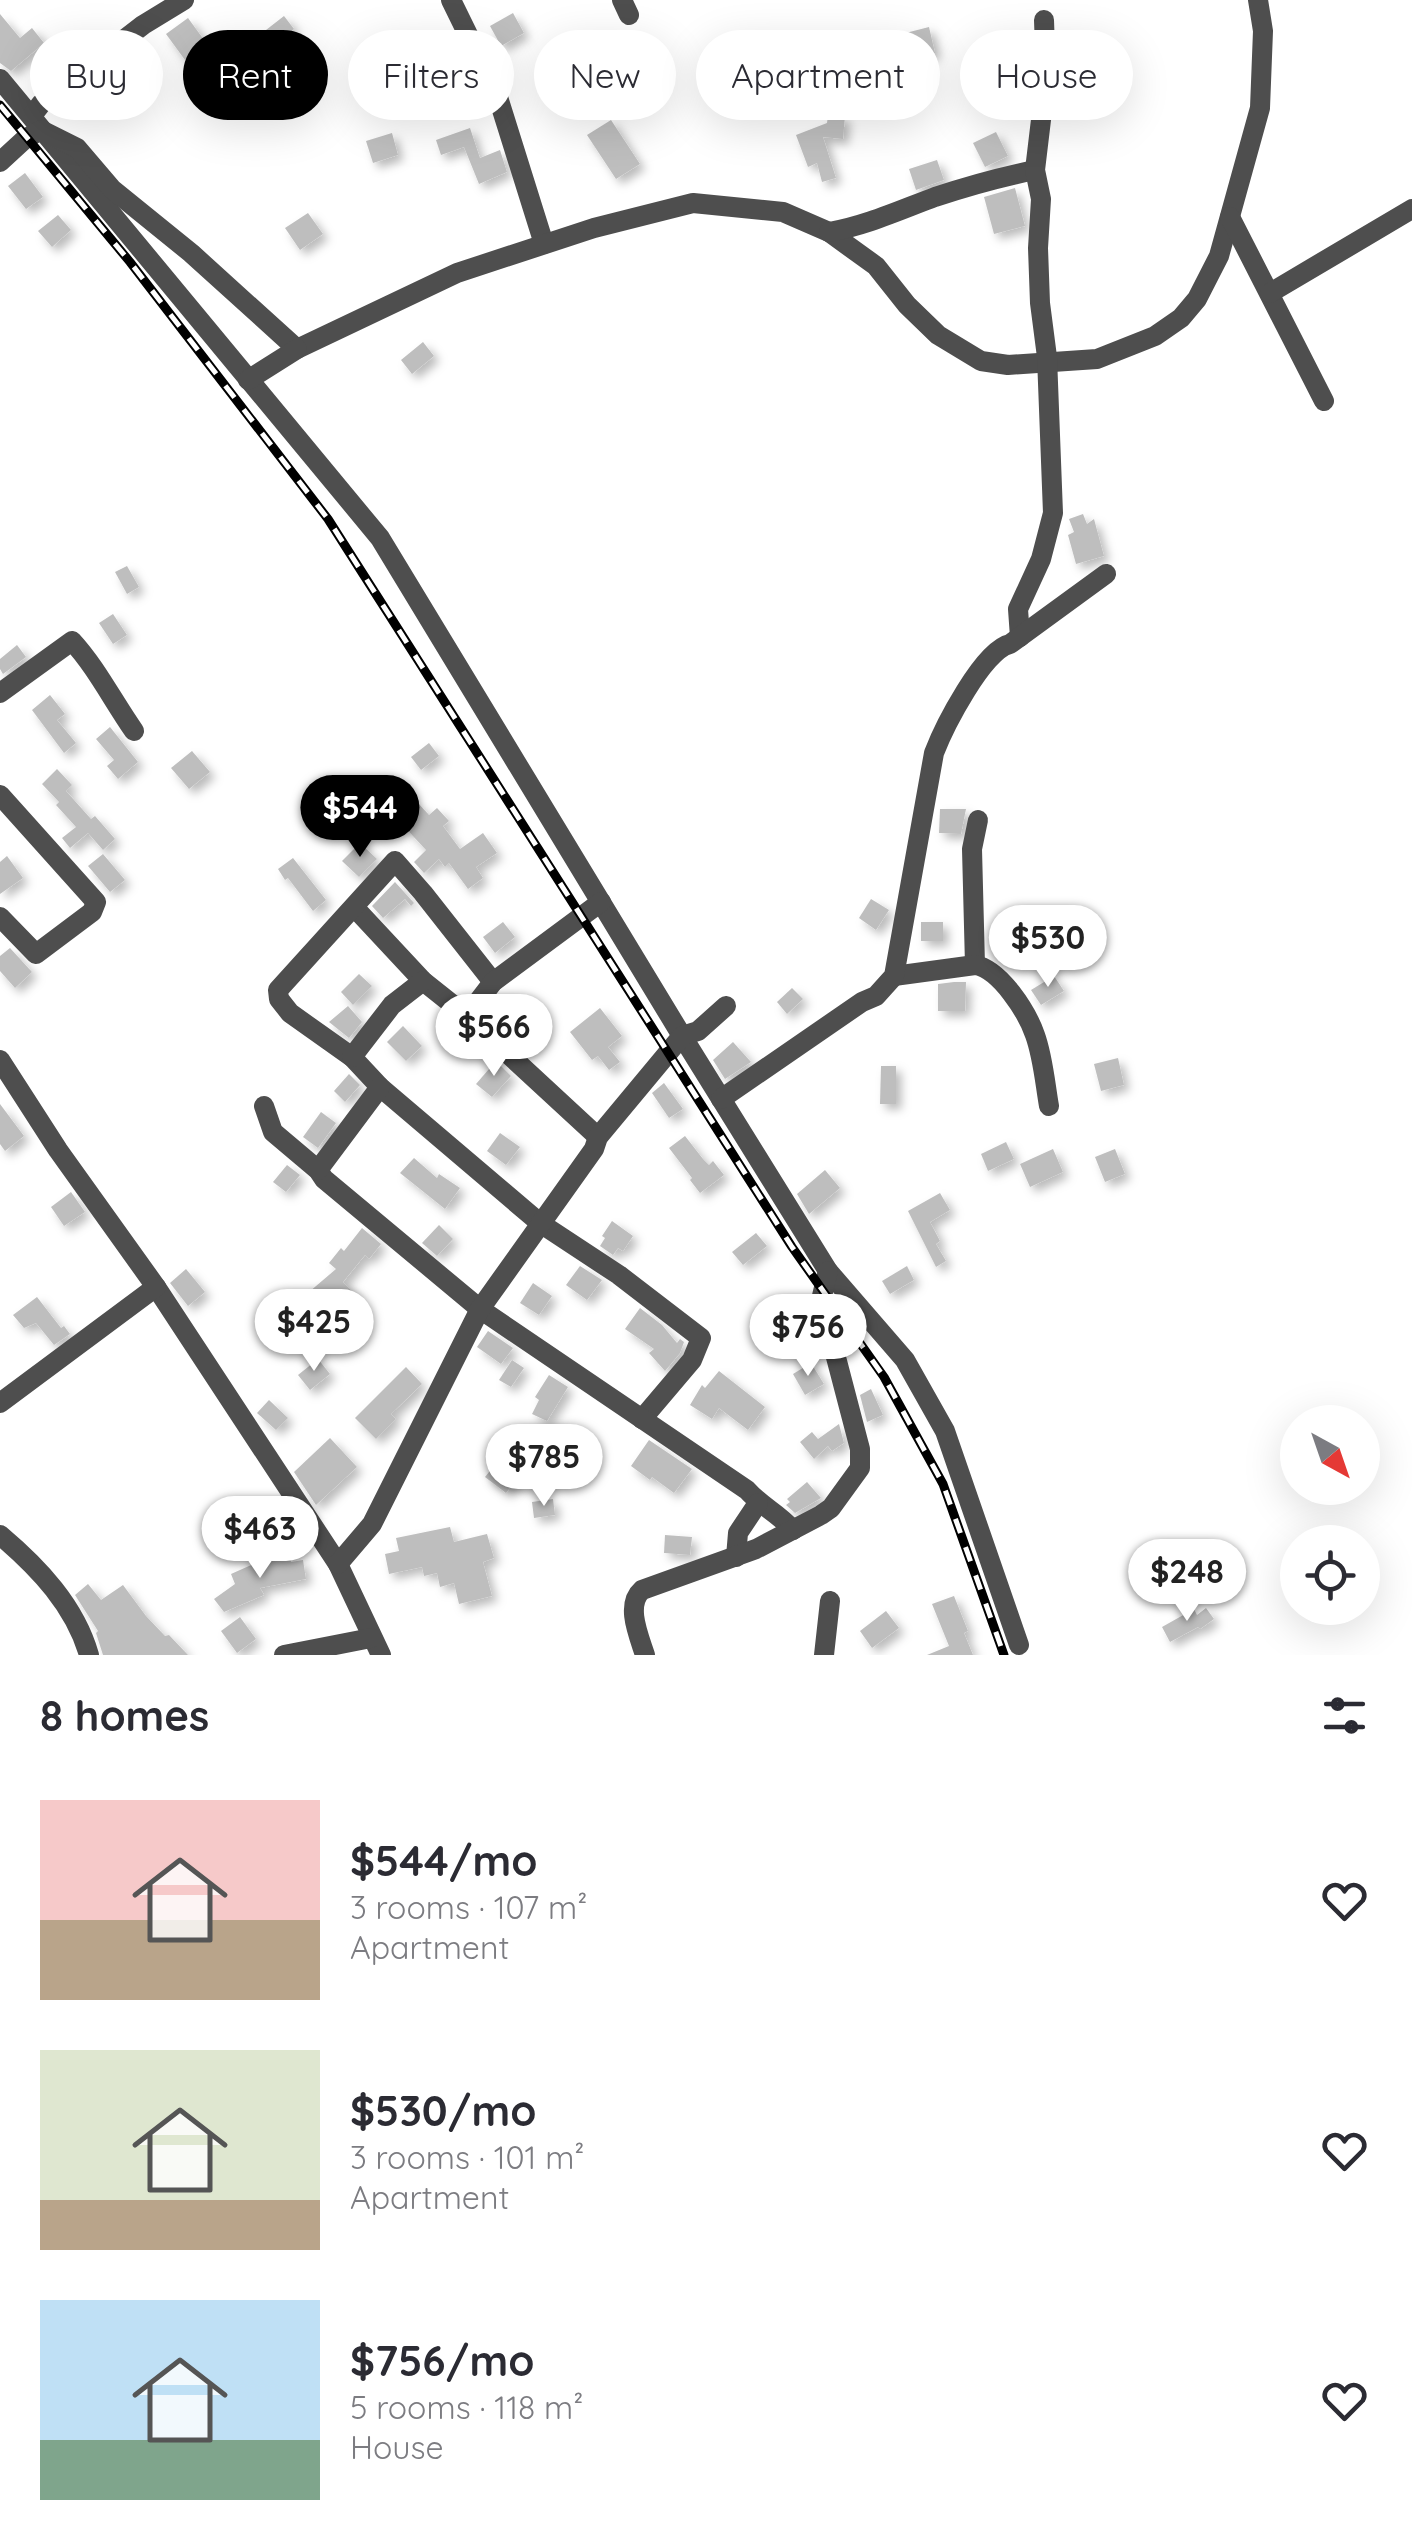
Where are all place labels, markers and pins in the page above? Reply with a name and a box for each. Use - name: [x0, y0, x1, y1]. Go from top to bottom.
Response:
- pin: $544: [301, 775, 419, 860]
- pin: $530: [989, 905, 1107, 990]
- pin: $566: [435, 994, 553, 1079]
- pin: $425: [255, 1289, 373, 1374]
- pin: $756: [749, 1294, 867, 1379]
- pin: $785: [485, 1424, 603, 1509]
- pin: $463: [201, 1496, 319, 1581]
- pin: $248: [1128, 1539, 1246, 1624]

